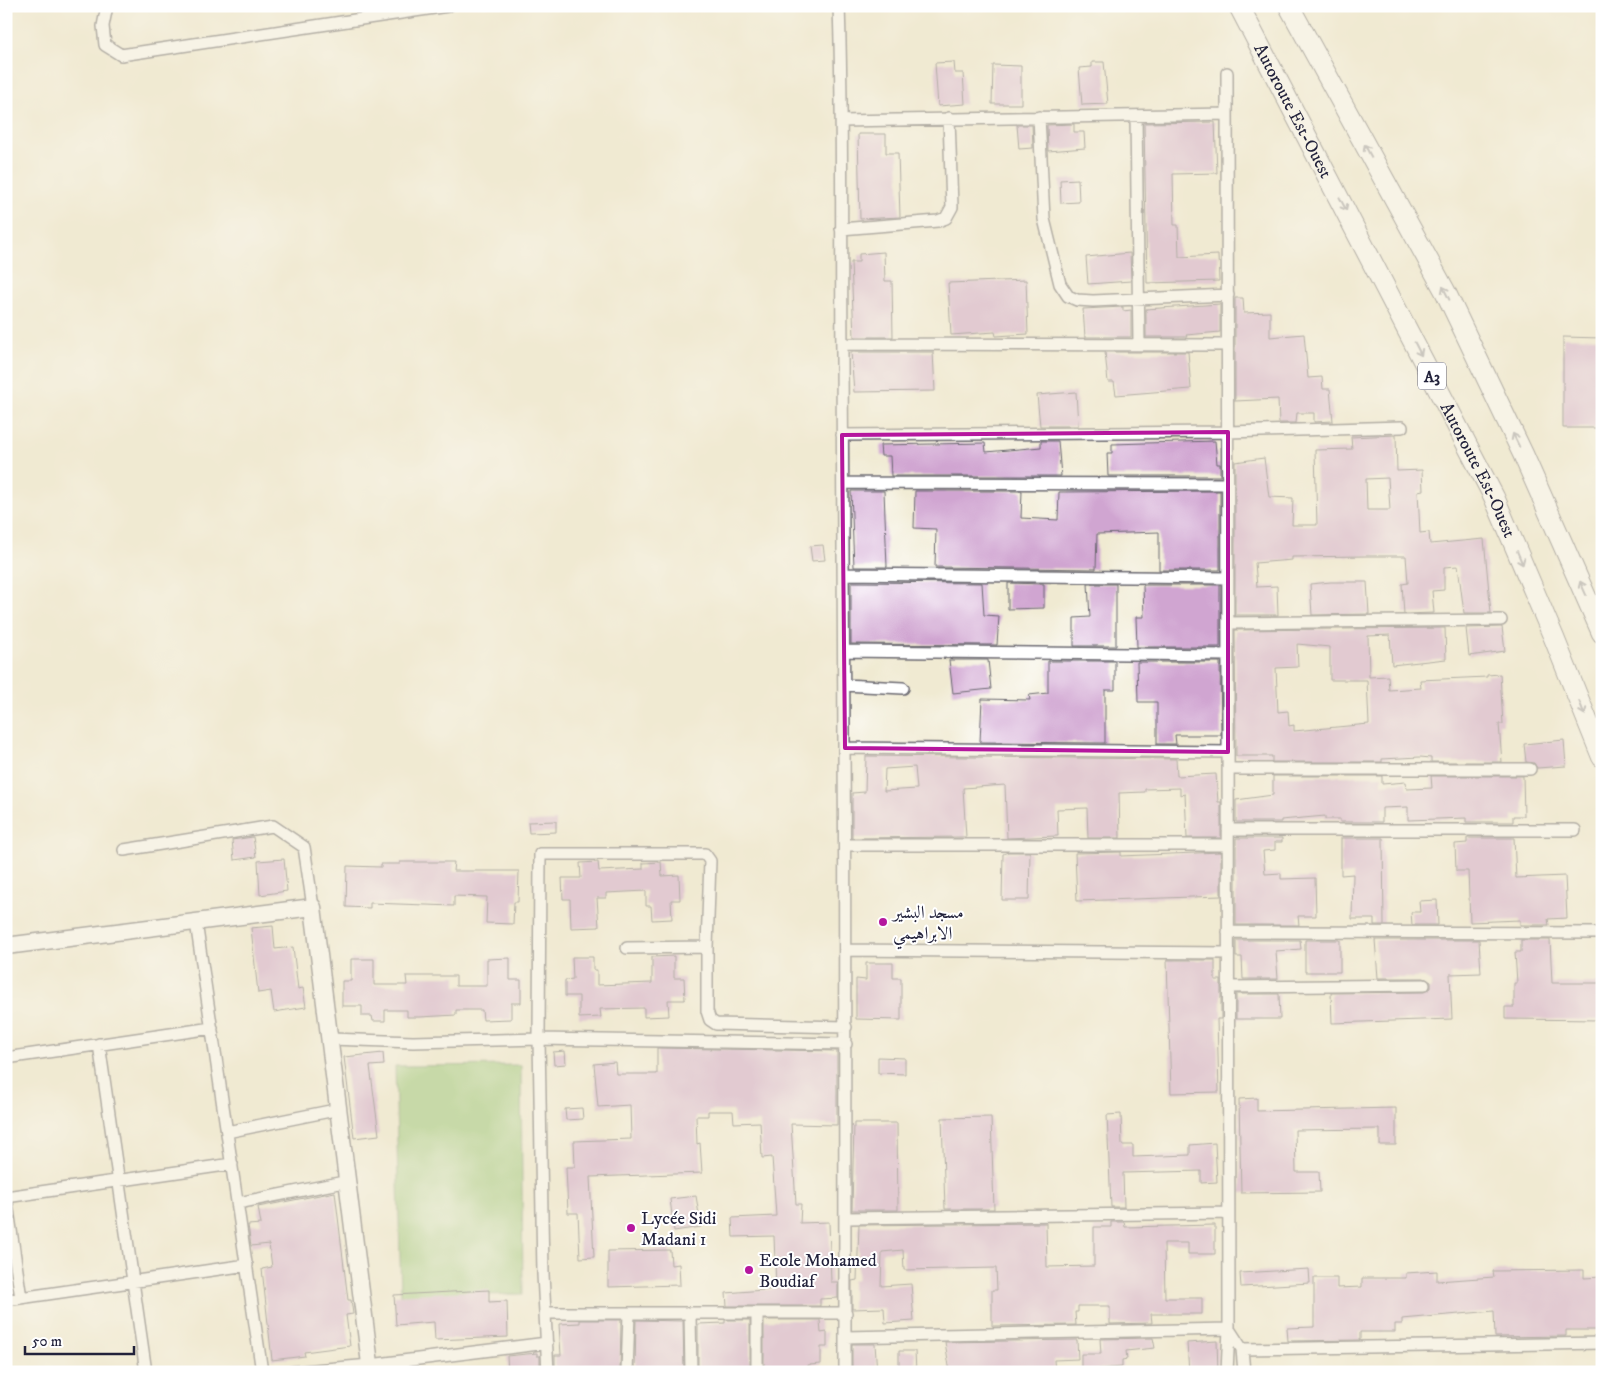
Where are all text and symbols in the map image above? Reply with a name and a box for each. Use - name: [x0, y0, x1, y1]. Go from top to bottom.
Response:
- street label: Autoroute Est-Ouest: [1249, 40, 1337, 182]
- one-way arrow: [1363, 144, 1373, 158]
- one-way arrow: [1338, 197, 1348, 212]
- one-way arrow: [1441, 286, 1451, 301]
- one-way arrow: [1413, 341, 1423, 356]
- road number: A3: [1418, 362, 1446, 390]
- street label: Autoroute Est-Ouest: [1435, 399, 1520, 541]
- one-way arrow: [1511, 433, 1521, 448]
- one-way arrow: [1516, 550, 1525, 565]
- one-way arrow: [1577, 581, 1587, 596]
- one-way arrow: [1578, 699, 1587, 715]
- place label: مسجد البشير الابراهيمي: [891, 902, 964, 950]
- marker: مسجد البشير الابراهيمي: [877, 916, 889, 928]
- place label: Lycée Sidi Madani 1: [641, 1208, 716, 1251]
- marker: Lycée Sidi Madani 1: [625, 1222, 637, 1234]
- place label: Ecole Mohamed Boudiaf: [759, 1250, 877, 1293]
- marker: Ecole Mohamed Boudiaf: [743, 1264, 755, 1276]
- scale bar: [25, 1323, 134, 1355]
- text: 50 m: [32, 1332, 62, 1351]

